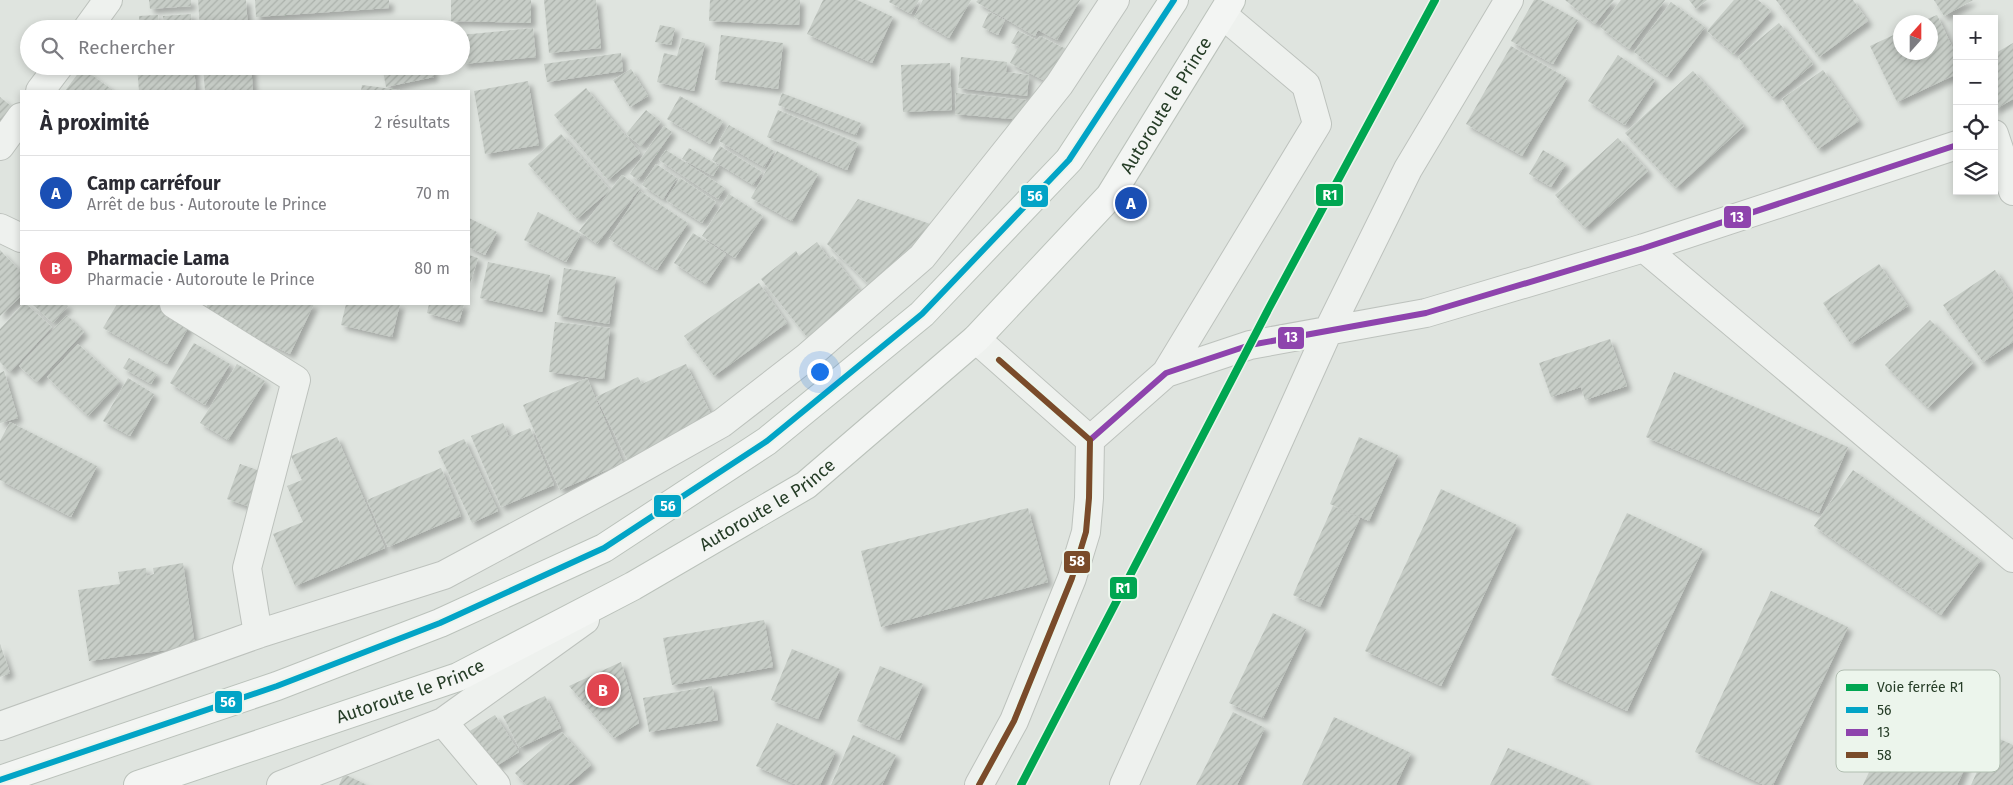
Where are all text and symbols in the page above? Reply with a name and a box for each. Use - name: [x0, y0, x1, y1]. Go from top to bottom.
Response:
- north arrow: [1893, 15, 1938, 60]
- map controls: [1953, 15, 1998, 195]
- button: +: [1953, 15, 1998, 60]
- search box: [20, 20, 470, 75]
- street label: Autoroute le Prince: [1116, 33, 1216, 178]
- icon: search: [38, 34, 66, 62]
- text: Rechercher: [78, 36, 175, 59]
- button: −: [1953, 60, 1998, 105]
- button: locate: [1953, 105, 1998, 150]
- text: À proximité: [40, 110, 149, 136]
- text: 2 résultats: [374, 113, 450, 132]
- button: layers: [1953, 150, 1998, 195]
- text: Camp carréfour: [87, 172, 221, 195]
- line badge: R1: [1315, 183, 1344, 207]
- text: A: [51, 184, 61, 203]
- text: 70 m: [416, 184, 450, 203]
- line badge: 56: [1020, 184, 1049, 208]
- pin: A: [1115, 184, 1147, 222]
- text: R1: [1323, 187, 1337, 204]
- text: 56: [1027, 188, 1043, 205]
- text: Arrêt de bus · Autoroute le Prince: [87, 195, 327, 214]
- line badge: 13: [1723, 205, 1752, 229]
- text: 13: [1730, 209, 1744, 226]
- text: Pharmacie Lama: [87, 247, 229, 270]
- text: B: [51, 259, 61, 278]
- text: 80 m: [414, 259, 450, 278]
- text: Pharmacie · Autoroute le Prince: [87, 270, 315, 289]
- line badge: 13: [1277, 326, 1305, 350]
- text: 13: [1284, 329, 1298, 346]
- your location: [807, 359, 833, 385]
- street label: Autoroute le Prince: [696, 454, 840, 556]
- line badge: 56: [653, 494, 682, 518]
- text: 56: [660, 498, 676, 515]
- line badge: 58: [1063, 550, 1091, 574]
- text: 58: [1069, 553, 1085, 570]
- line badge: R1: [1109, 576, 1138, 600]
- text: R1: [1116, 580, 1130, 597]
- street label: Autoroute le Prince: [333, 654, 488, 728]
- legend: [1836, 670, 2000, 772]
- pin: B: [587, 671, 619, 709]
- text: Voie ferrée R1: [1877, 679, 1964, 696]
- line badge: 56: [214, 690, 243, 714]
- text: 56: [220, 694, 236, 711]
- text: 56: [1877, 702, 1891, 719]
- text: 13: [1877, 724, 1890, 741]
- text: 58: [1877, 747, 1892, 764]

